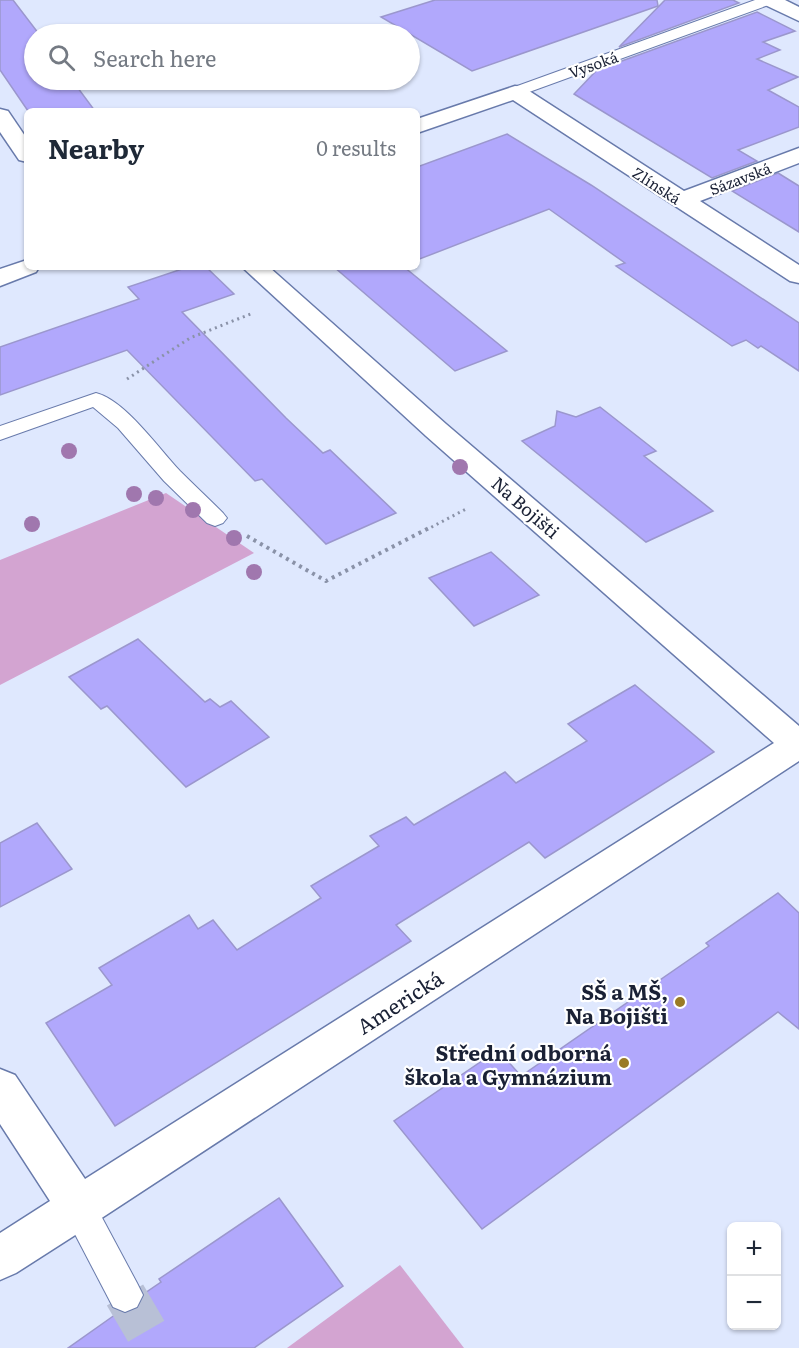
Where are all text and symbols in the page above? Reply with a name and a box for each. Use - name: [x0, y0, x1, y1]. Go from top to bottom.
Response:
- search box: [24, 24, 420, 90]
- icon: search: [45, 41, 78, 74]
- text: Search here: [93, 41, 216, 74]
- street label: Vysoká: [565, 44, 622, 84]
- text: Nearby: [48, 128, 144, 167]
- text: 0 results: [316, 132, 396, 162]
- street label: Sázavská: [706, 155, 775, 200]
- street label: Zlínská: [628, 161, 687, 210]
- street label: Na Bojišti: [486, 470, 566, 544]
- street label: Americká: [350, 961, 449, 1041]
- place label: SŠ a MŠ, Na Bojišti: [565, 975, 668, 1030]
- marker: SŠ a MŠ, Na Bojišti: [673, 995, 687, 1009]
- place label: Střední odborná škola a Gymnázium: [404, 1036, 613, 1091]
- marker: Střední odborná škola a Gymnázium: [617, 1056, 631, 1070]
- map controls: [727, 1222, 781, 1330]
- button: +: [727, 1222, 781, 1276]
- button: −: [727, 1276, 781, 1330]

